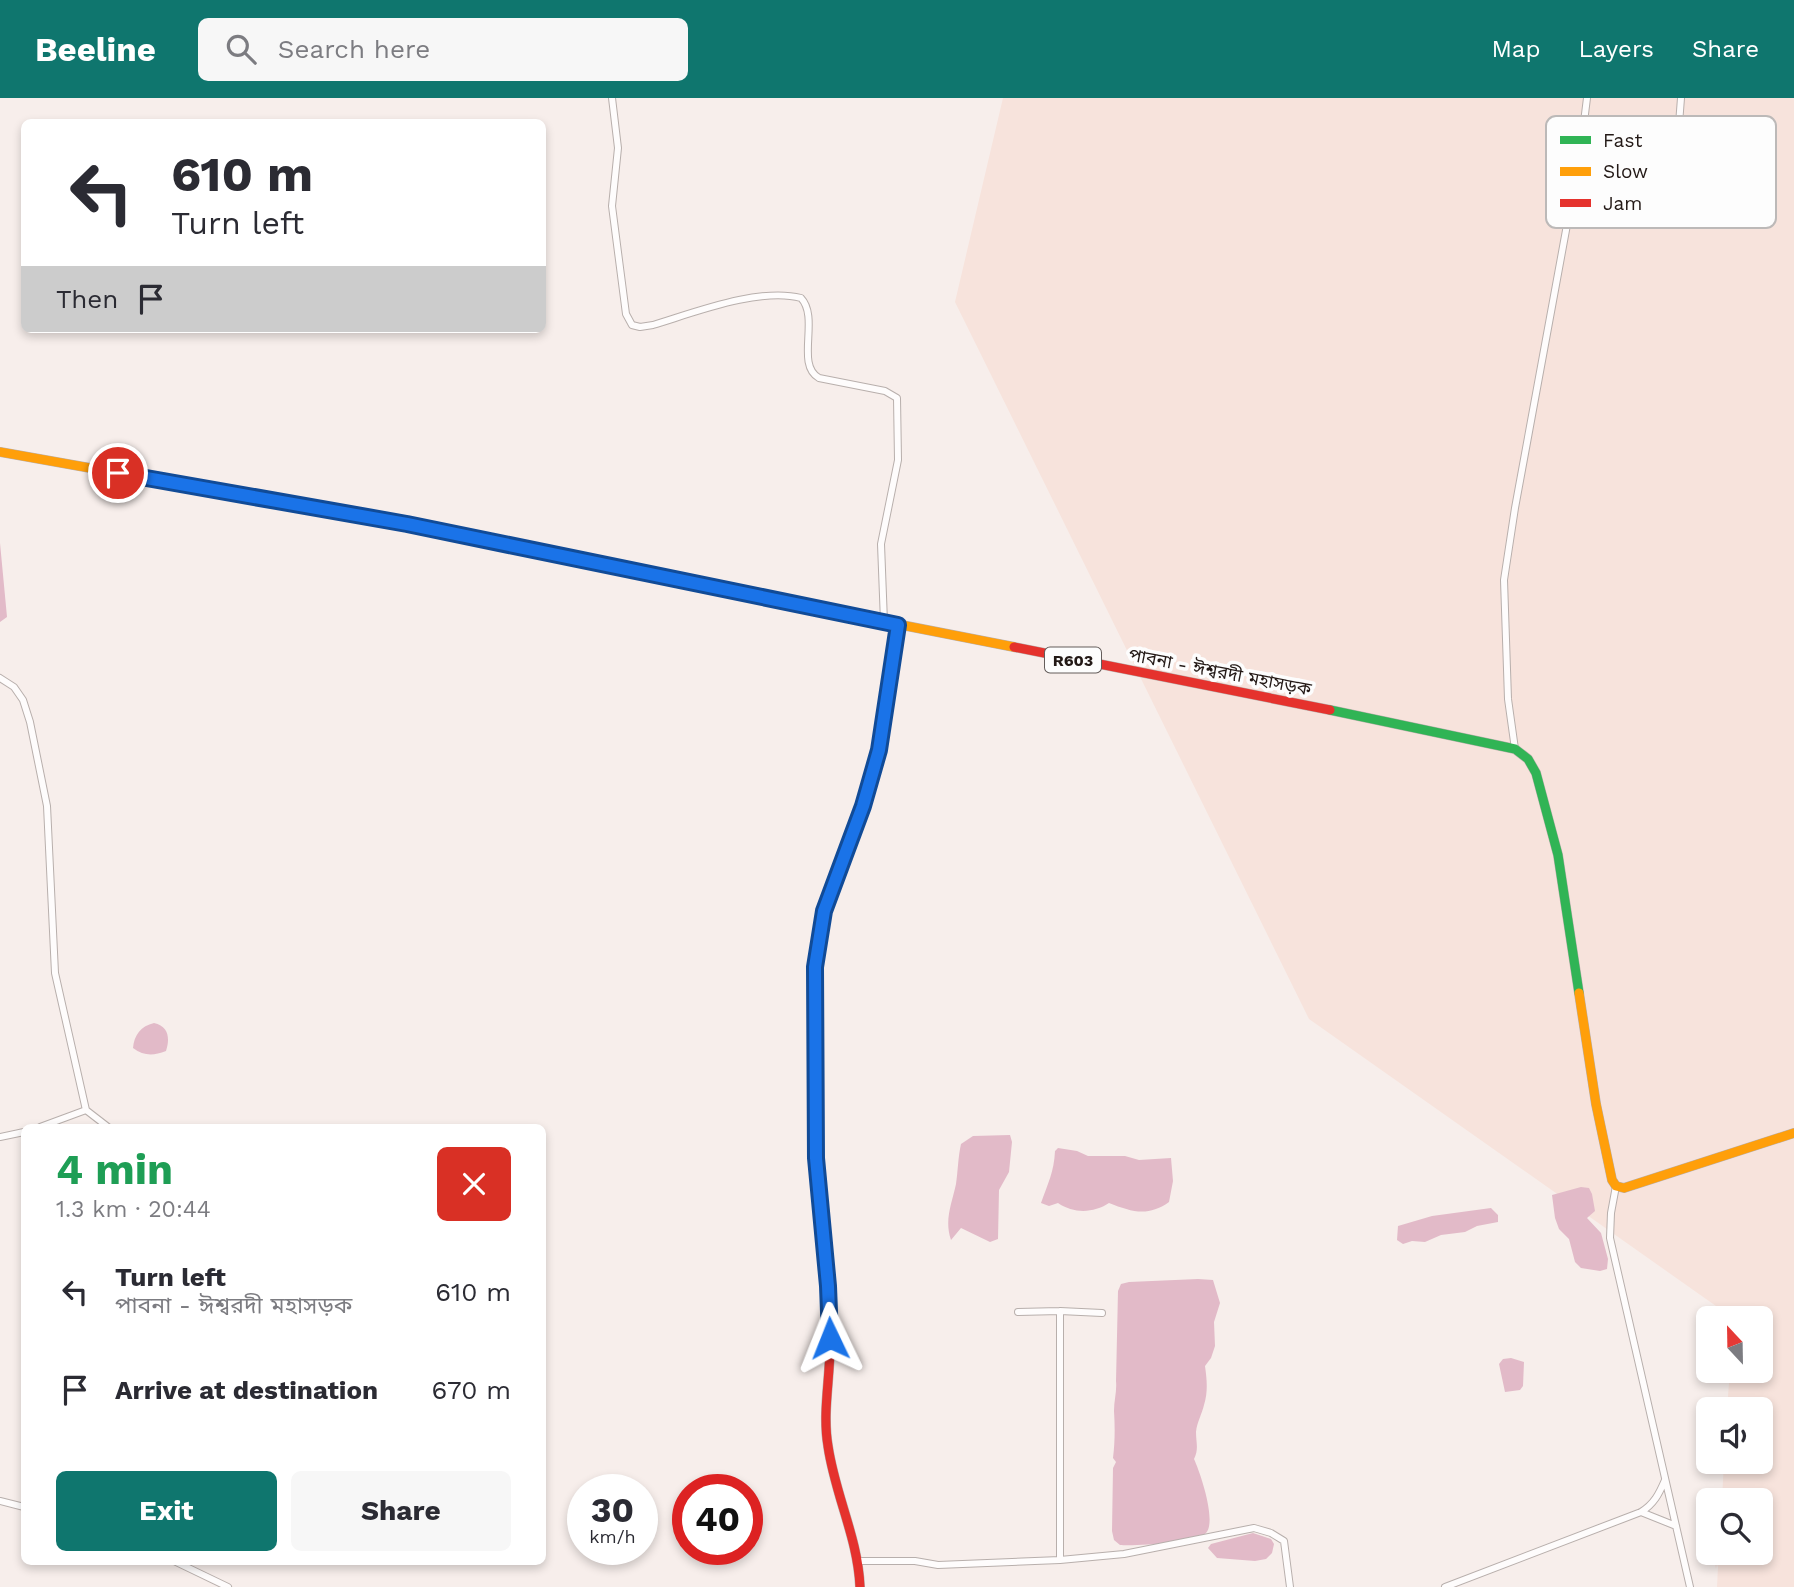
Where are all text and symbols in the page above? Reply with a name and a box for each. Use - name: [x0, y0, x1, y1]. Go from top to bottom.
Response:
- search box: [198, 18, 688, 81]
- text: Beeline: [35, 30, 156, 69]
- icon: search: [222, 30, 260, 68]
- text: Search here: [278, 34, 430, 64]
- text: Map: [1492, 35, 1540, 63]
- text: Layers: [1578, 35, 1654, 63]
- text: Share: [1692, 35, 1759, 63]
- legend: [1546, 116, 1776, 228]
- text: Fast: [1603, 129, 1642, 152]
- text: 610 m: [171, 145, 313, 203]
- icon: left: [56, 147, 147, 238]
- text: Slow: [1603, 160, 1648, 183]
- text: Jam: [1603, 192, 1642, 215]
- text: Turn left: [171, 204, 304, 242]
- icon: arrive: [132, 280, 170, 318]
- text: Then: [56, 284, 118, 314]
- pin: [88, 443, 148, 503]
- icon: arrive: [99, 454, 137, 492]
- street label: পাবনা - ঈশ্বরদী মহাসড়ক: [1127, 643, 1314, 700]
- road number: R603: [1045, 648, 1101, 673]
- text: 4 min: [56, 1145, 173, 1194]
- button: close: [437, 1147, 511, 1221]
- text: 1.3 km · 20:44: [56, 1196, 211, 1223]
- text: Turn left: [115, 1262, 226, 1292]
- icon: left: [56, 1273, 94, 1311]
- text: 610 m: [435, 1277, 511, 1307]
- text: পাবনা - ঈশ্বরদী মহাসড়ক: [115, 1292, 352, 1319]
- position arrow: [793, 1301, 867, 1375]
- north arrow: [1696, 1306, 1773, 1382]
- map controls: [1696, 1306, 1773, 1565]
- icon: arrive: [56, 1371, 94, 1409]
- text: Arrive at destination: [115, 1375, 378, 1405]
- text: 670 m: [432, 1375, 511, 1405]
- button: sound: [1696, 1397, 1773, 1474]
- button: Exit: [56, 1471, 277, 1551]
- button: Share: [291, 1471, 511, 1551]
- speed limit sign: 40: [672, 1474, 763, 1565]
- button: search: [1696, 1488, 1773, 1565]
- text: 30: [591, 1489, 634, 1531]
- text: km/h: [589, 1526, 636, 1547]

